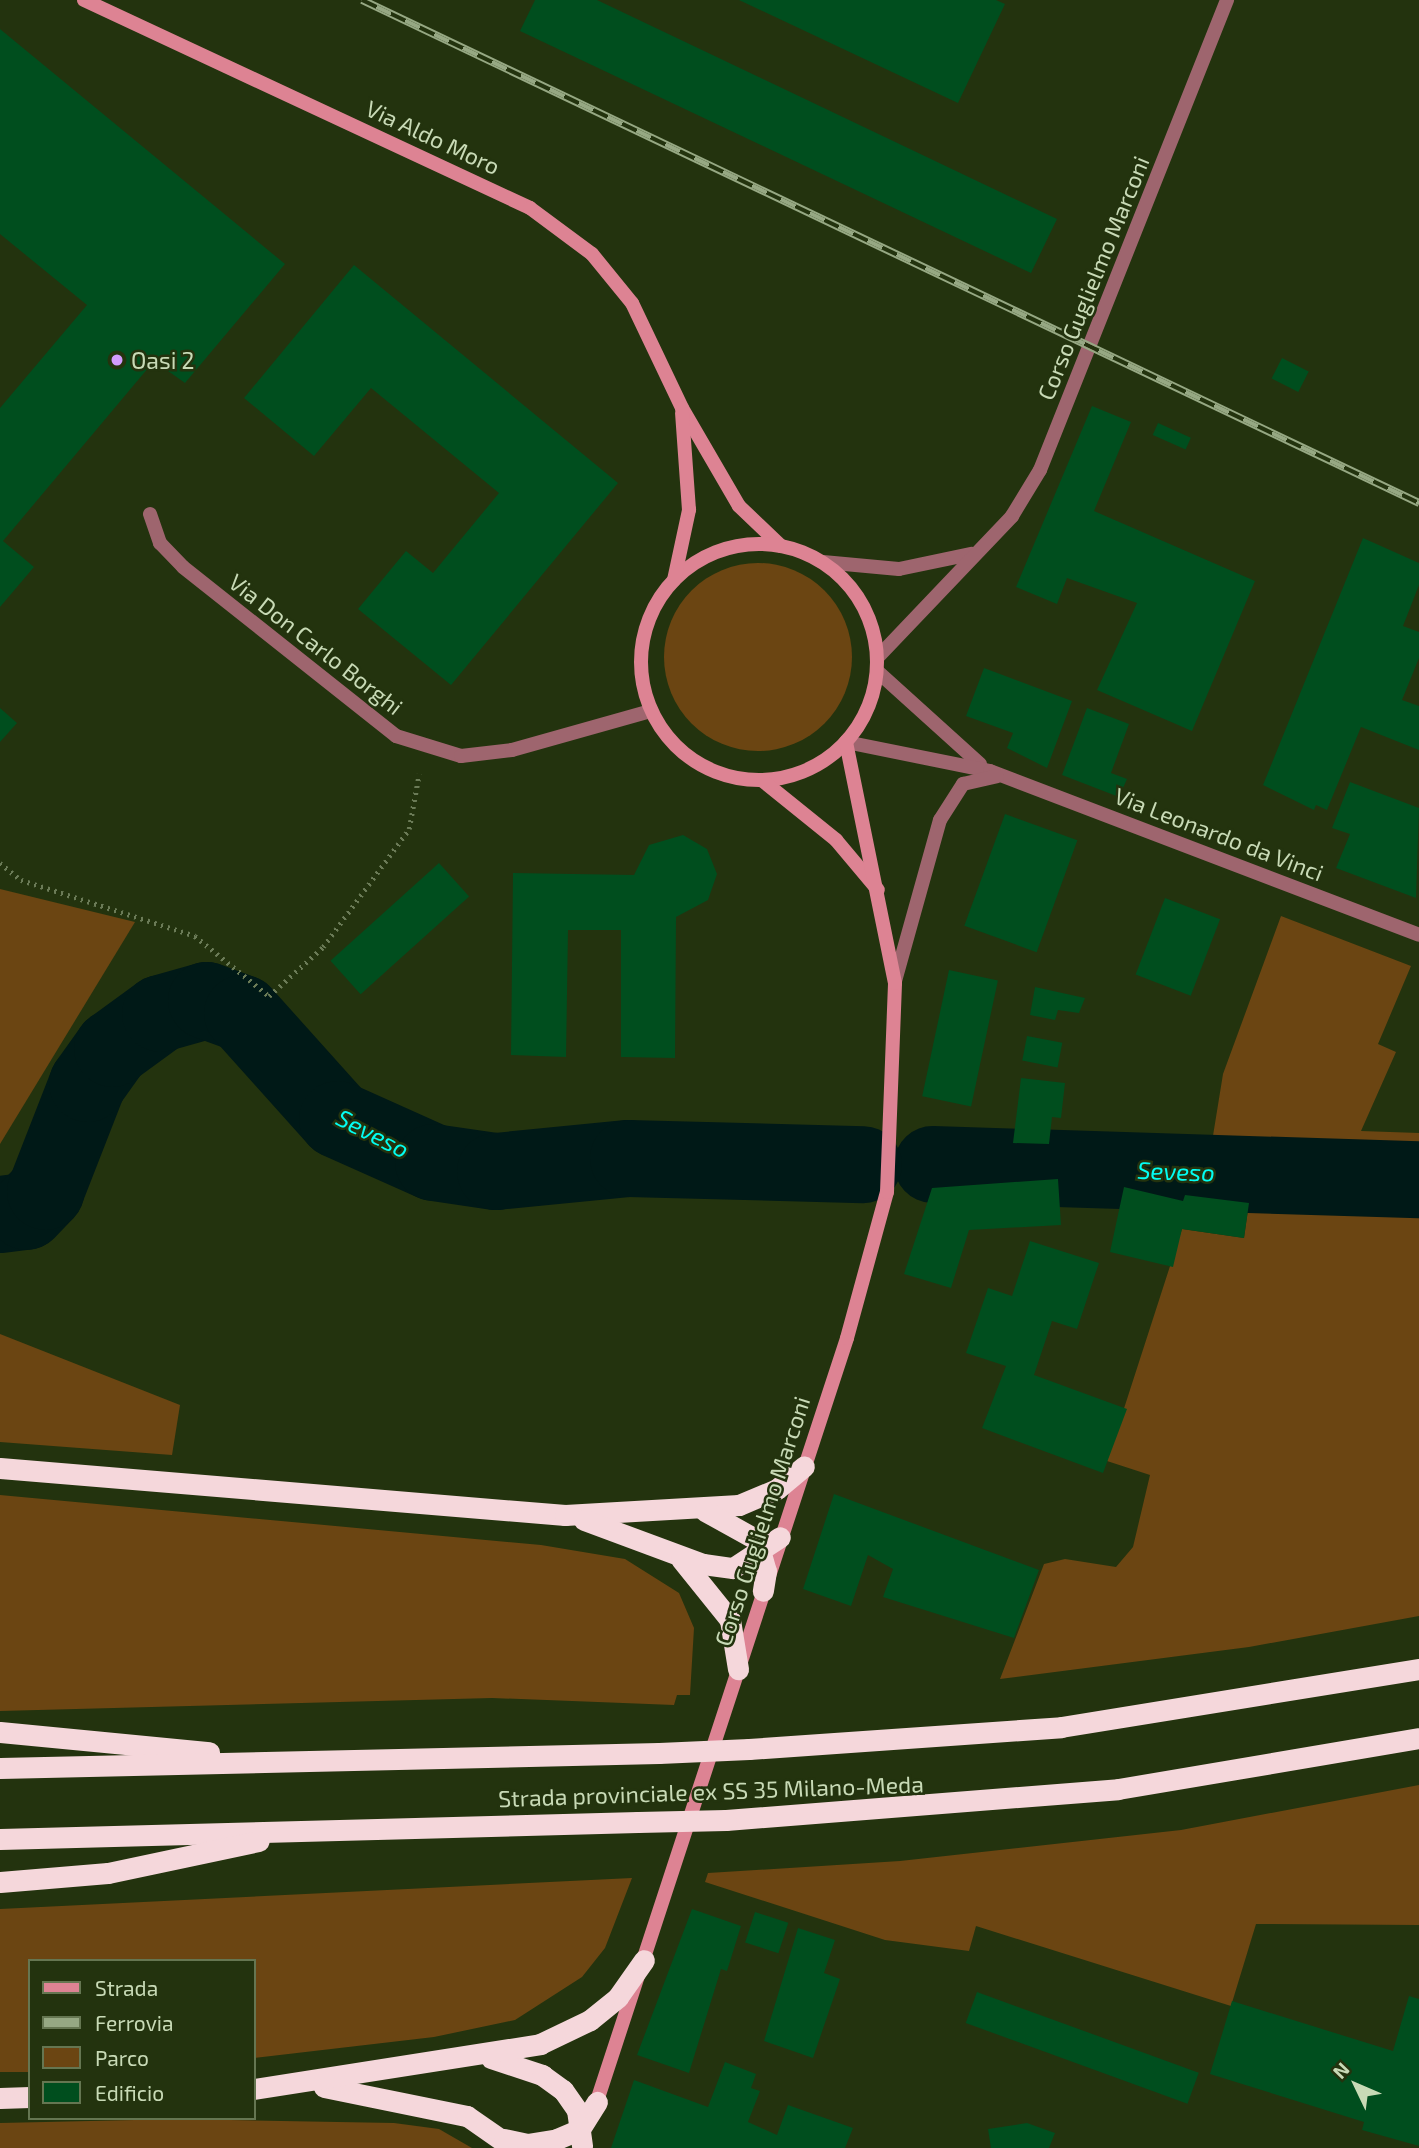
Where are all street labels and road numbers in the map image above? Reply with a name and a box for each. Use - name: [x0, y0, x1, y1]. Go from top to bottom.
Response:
- street label: Via Aldo Moro: [361, 94, 505, 180]
- street label: Corso Guglielmo Marconi: [1031, 152, 1155, 404]
- street label: Via Don Carlo Borghi: [224, 568, 408, 720]
- street label: Via Leonardo da Vinci: [1110, 781, 1328, 887]
- street label: Corso Guglielmo Marconi: [709, 1393, 815, 1649]
- street label: Strada provinciale ex SS 35 Milano-Meda: [498, 1770, 924, 1812]

